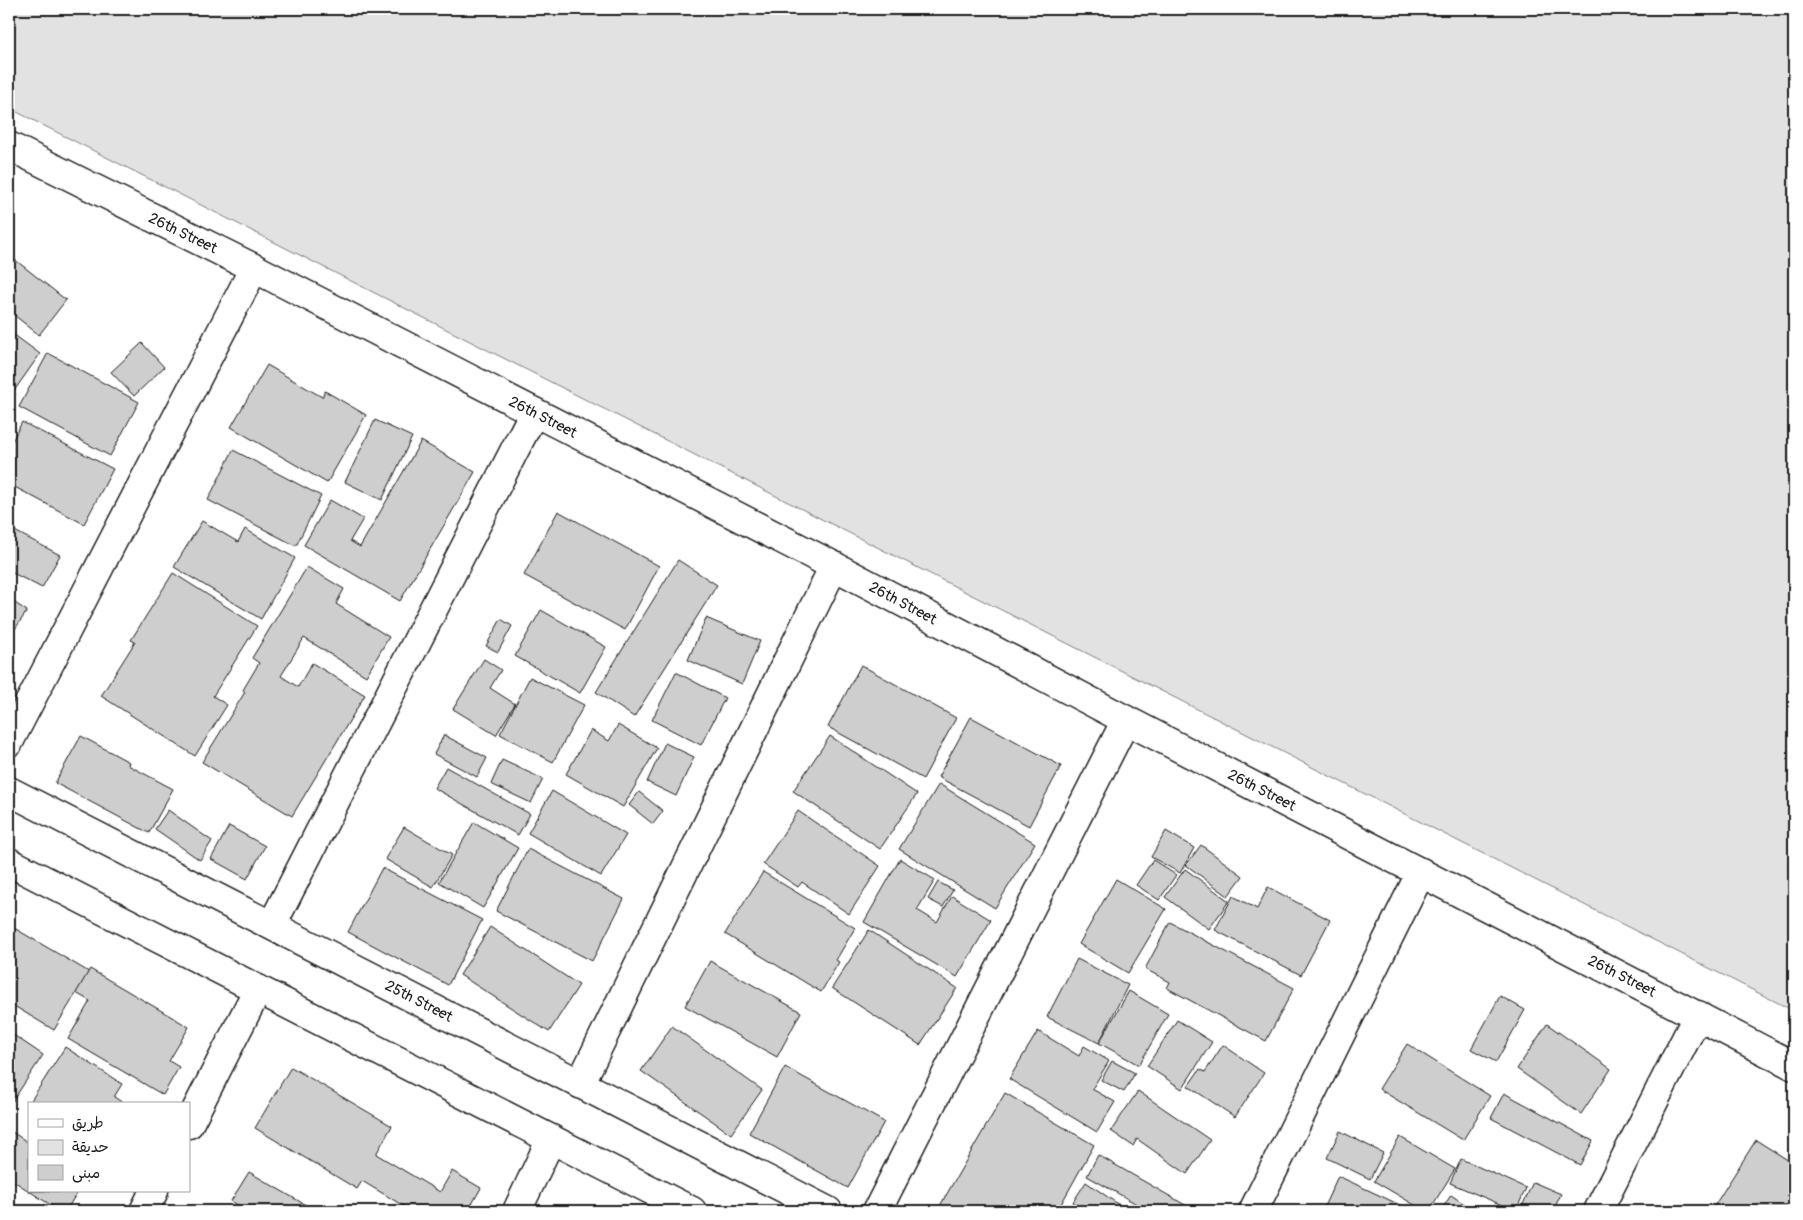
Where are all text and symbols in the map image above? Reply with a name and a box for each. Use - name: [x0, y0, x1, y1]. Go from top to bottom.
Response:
- street label: 26th Street: [145, 209, 221, 259]
- street label: 26th Street: [505, 392, 581, 443]
- street label: 26th Street: [866, 578, 941, 630]
- street label: 26th Street: [1224, 765, 1300, 816]
- street label: 26th Street: [1584, 951, 1660, 1002]
- street label: 25th Street: [382, 976, 457, 1027]
- legend: [28, 1102, 190, 1192]
- text: طريق: [72, 1114, 104, 1133]
- text: حديقة: [72, 1138, 109, 1157]
- text: مبنى: [72, 1164, 100, 1183]

